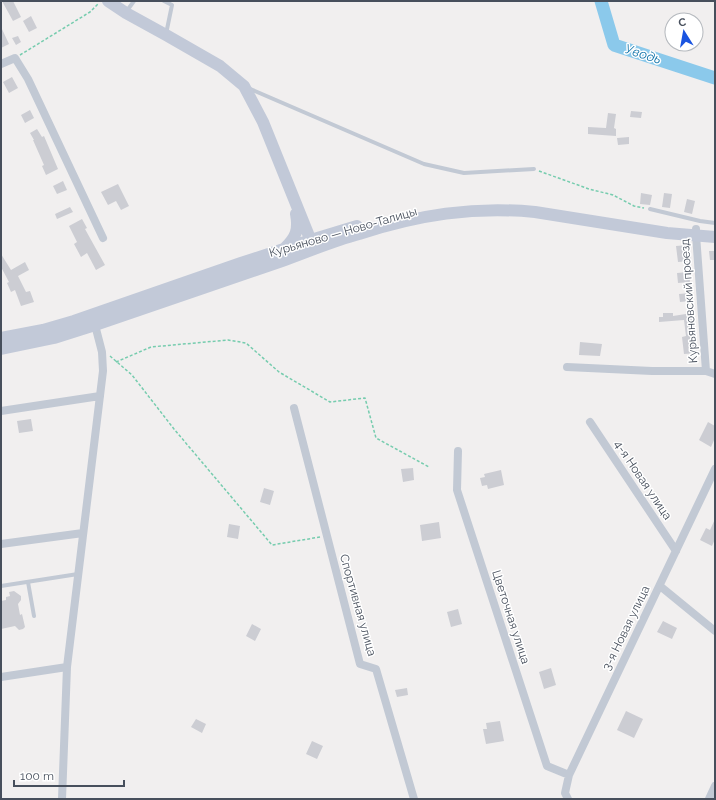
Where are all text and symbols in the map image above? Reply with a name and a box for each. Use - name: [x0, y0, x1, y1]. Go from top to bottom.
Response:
- north arrow: [664, 12, 704, 52]
- text: С: [677, 15, 688, 30]
- water label: Уводь: [623, 41, 663, 67]
- street label: Курьяново — Ново-Талицы: [267, 204, 419, 260]
- street label: Курьяновский проезд: [678, 238, 700, 364]
- street label: 4-я Новая улица: [611, 438, 675, 522]
- street label: Спортивная улица: [337, 552, 379, 658]
- street label: Цветочная улица: [489, 568, 533, 666]
- street label: 3-я Новая улица: [599, 583, 653, 673]
- scale bar: [14, 762, 124, 788]
- text: 100 m: [20, 769, 54, 783]

